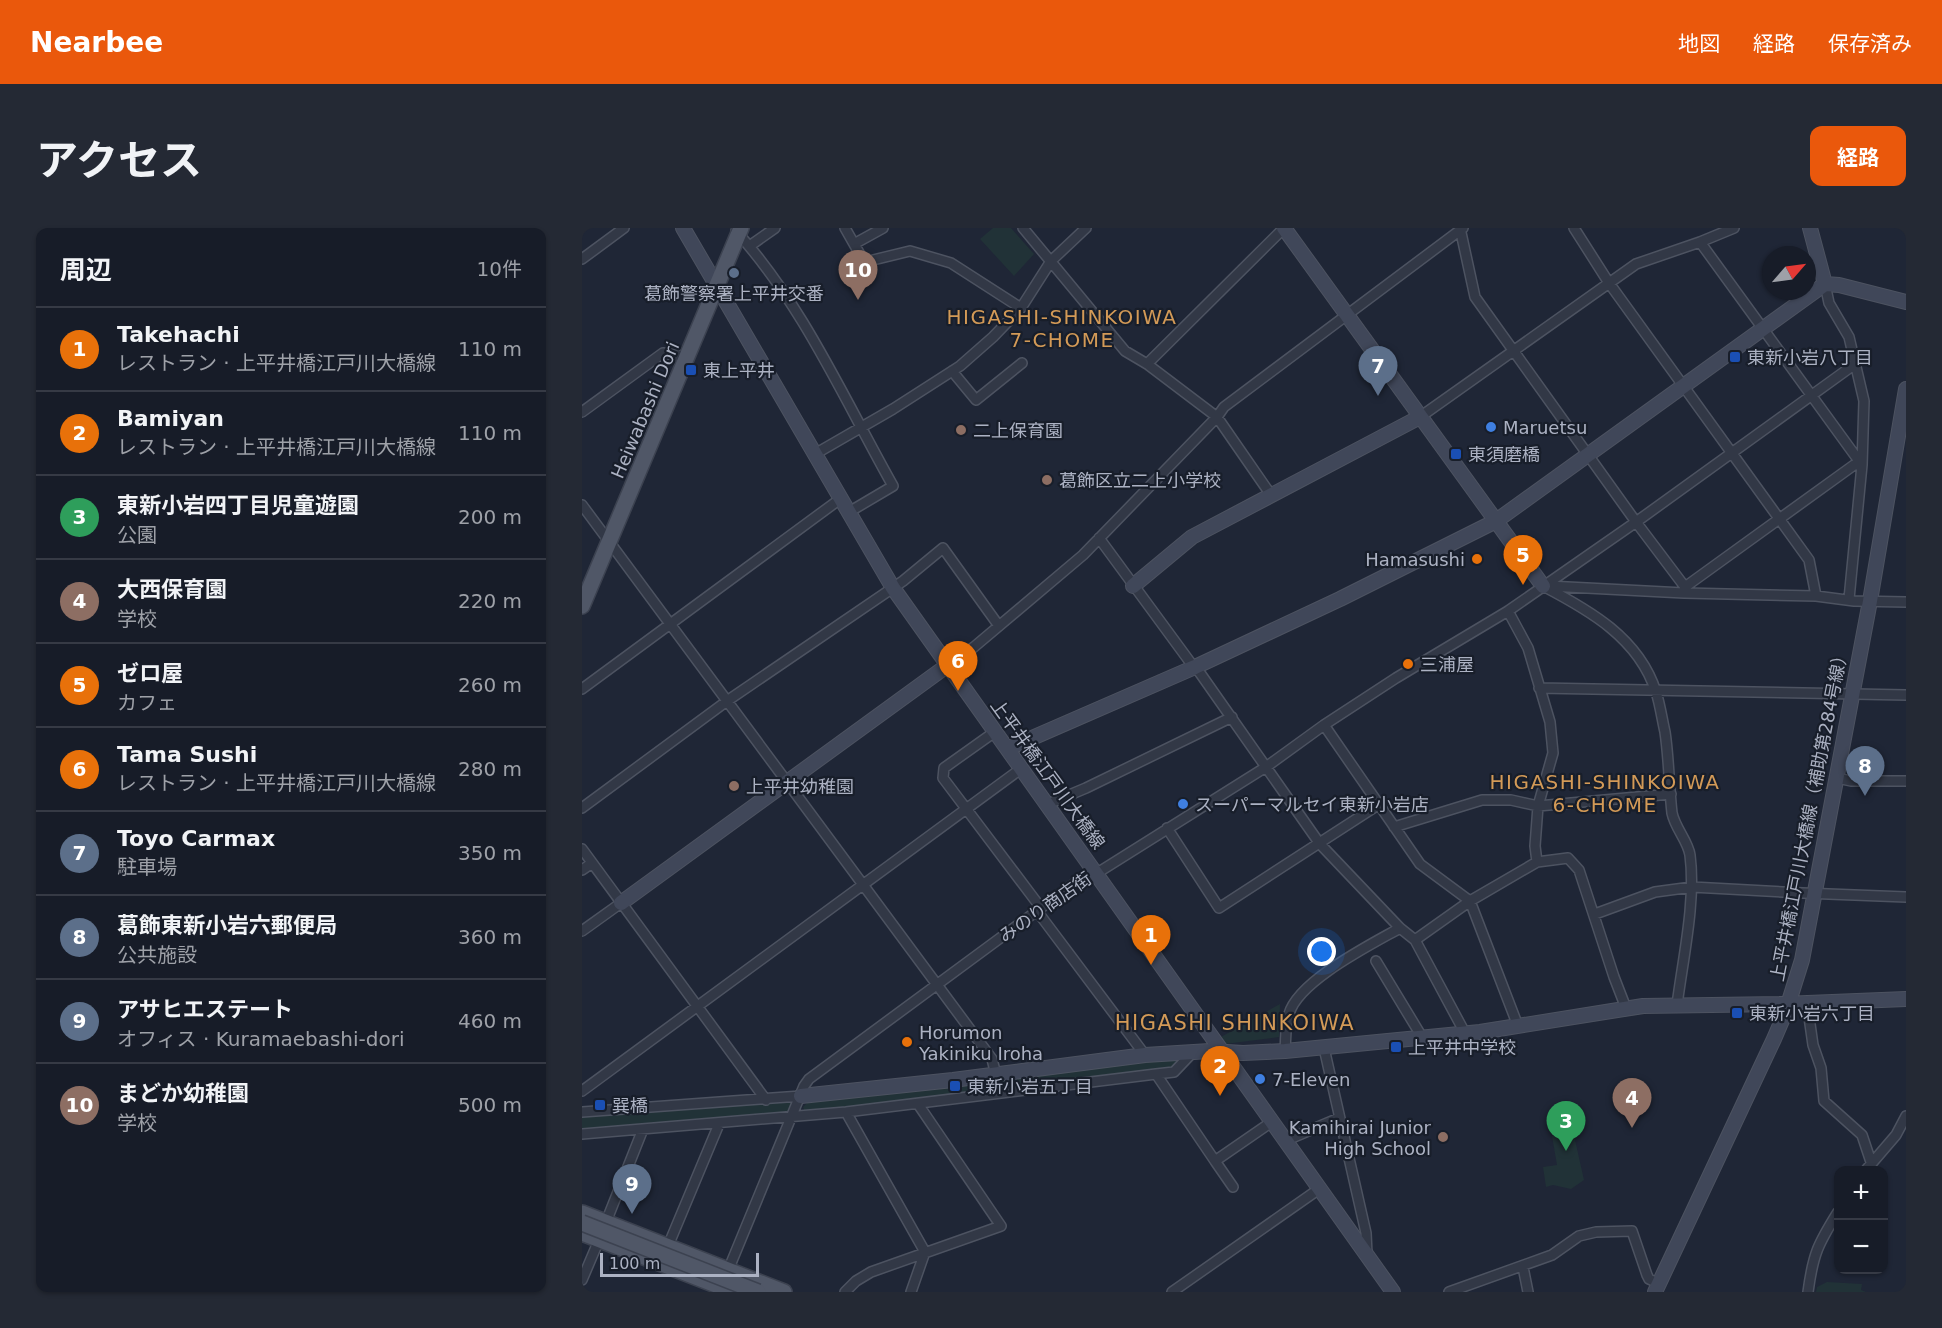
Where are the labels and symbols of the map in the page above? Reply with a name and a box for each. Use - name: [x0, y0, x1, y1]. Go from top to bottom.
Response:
- north arrow: [1762, 246, 1816, 300]
- pin: 10: [838, 250, 878, 300]
- marker: 葛飾警察署上平井交番: [727, 266, 741, 280]
- place label: 葛飾警察署上平井交番: [644, 283, 824, 304]
- district label: HIGASHI-SHINKOIWA 7-CHOME: [946, 305, 1178, 352]
- street label: Heiwabashi Dori: [607, 338, 683, 482]
- pin: 7: [1358, 346, 1398, 396]
- place label: 東新小岩八丁目: [1747, 347, 1873, 368]
- marker: 東新小岩八丁目: [1728, 350, 1742, 364]
- place label: 東上平井: [703, 360, 775, 381]
- marker: 東上平井: [684, 363, 698, 377]
- place label: Maruetsu: [1503, 417, 1587, 438]
- place label: 二上保育園: [973, 420, 1063, 441]
- marker: Maruetsu: [1484, 420, 1498, 434]
- marker: 二上保育園: [954, 423, 968, 437]
- place label: 東須磨橋: [1468, 444, 1540, 465]
- marker: 東須磨橋: [1449, 447, 1463, 461]
- place label: 葛飾区立二上小学校: [1059, 470, 1221, 491]
- marker: 葛飾区立二上小学校: [1040, 473, 1054, 487]
- pin: 5: [1504, 536, 1542, 585]
- place label: Hamasushi: [1365, 549, 1465, 570]
- marker: Hamasushi: [1470, 552, 1484, 566]
- pin: 6: [938, 642, 977, 691]
- street label: 上平井橋江戸川大橋線（補助第284号線）: [1766, 645, 1852, 983]
- place label: 三浦屋: [1420, 654, 1474, 675]
- marker: 三浦屋: [1401, 657, 1415, 671]
- street label: 上平井橋江戸川大橋線: [987, 695, 1109, 853]
- pin: 8: [1846, 746, 1884, 796]
- district label: HIGASHI-SHINKOIWA 6-CHOME: [1489, 770, 1721, 817]
- place label: 上平井幼稚園: [746, 776, 854, 797]
- marker: 上平井幼稚園: [727, 779, 741, 793]
- place label: スーパーマルセイ東新小岩店: [1195, 794, 1429, 815]
- marker: スーパーマルセイ東新小岩店: [1176, 797, 1190, 811]
- street label: みのり商店街: [995, 867, 1095, 947]
- pin: 1: [1132, 916, 1170, 965]
- your location: [1307, 937, 1336, 966]
- place label: 東新小岩六丁目: [1749, 1003, 1875, 1024]
- marker: 東新小岩六丁目: [1730, 1006, 1744, 1020]
- district label: HIGASHI SHINKOIWA: [1115, 1011, 1355, 1035]
- place label: Horumon Yakiniku Iroha: [918, 1022, 1043, 1064]
- marker: Horumon Yakiniku Iroha: [900, 1035, 914, 1049]
- place label: 上平井中学校: [1408, 1037, 1516, 1058]
- marker: 上平井中学校: [1389, 1040, 1403, 1054]
- pin: 2: [1200, 1046, 1240, 1096]
- place label: 7-Eleven: [1272, 1069, 1351, 1090]
- marker: 7-Eleven: [1253, 1072, 1267, 1086]
- place label: 東新小岩五丁目: [967, 1076, 1093, 1097]
- pin: 4: [1612, 1078, 1652, 1128]
- marker: 東新小岩五丁目: [948, 1079, 962, 1093]
- place label: 巽橋: [612, 1095, 648, 1116]
- marker: 巽橋: [593, 1098, 607, 1112]
- pin: 3: [1546, 1102, 1586, 1151]
- place label: Kamihirai Junior High School: [1289, 1117, 1432, 1159]
- marker: Kamihirai Junior High School: [1436, 1130, 1450, 1144]
- pin: 9: [613, 1164, 652, 1214]
- scale bar: [600, 1250, 759, 1278]

